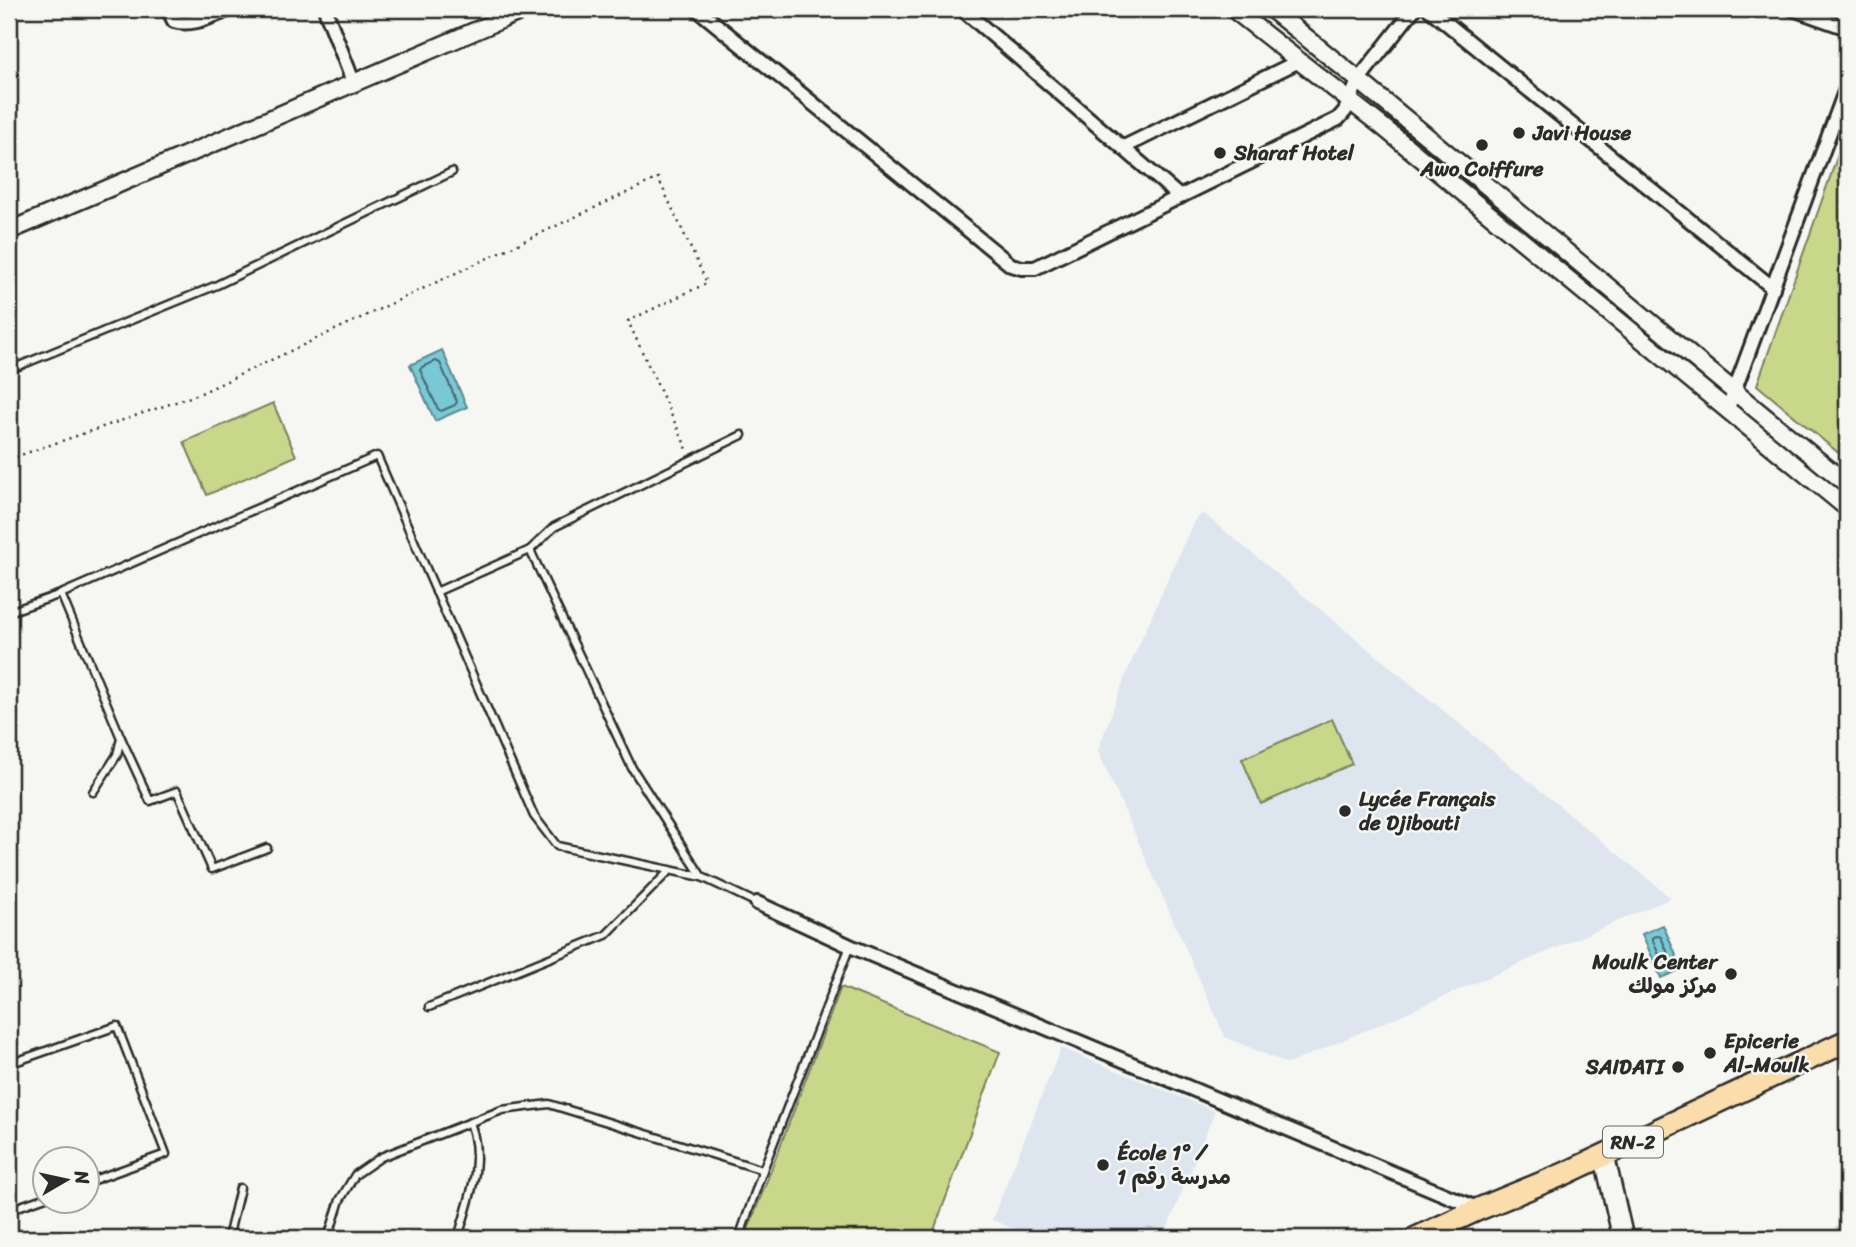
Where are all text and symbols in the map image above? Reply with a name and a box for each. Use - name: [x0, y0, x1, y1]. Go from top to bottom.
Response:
- place label: Javi House: [1532, 114, 1632, 152]
- marker: Javi House: [1511, 125, 1527, 141]
- place label: Sharaf Hotel: [1233, 134, 1355, 172]
- marker: Awo Coiffure: [1474, 137, 1490, 153]
- marker: Sharaf Hotel: [1212, 145, 1228, 161]
- place label: Awo Coiffure: [1419, 150, 1544, 188]
- place label: Lycée Français de Djibouti: [1359, 780, 1496, 842]
- marker: Lycée Français de Djibouti: [1337, 803, 1353, 819]
- place label: Moulk Center مركز مولك: [1591, 943, 1719, 1005]
- marker: Moulk Center مركز مولك: [1723, 966, 1739, 982]
- place label: Epicerie Al-Moulk: [1723, 1022, 1810, 1084]
- marker: Epicerie Al-Moulk: [1702, 1045, 1718, 1061]
- place label: SAIDATI: [1585, 1048, 1666, 1086]
- marker: SAIDATI: [1670, 1059, 1686, 1075]
- road number: RN-2: [1603, 1126, 1663, 1158]
- place label: École 1° / مدرسة رقم 1: [1117, 1134, 1231, 1196]
- north arrow: [32, 1146, 102, 1216]
- marker: École 1° / مدرسة رقم 1: [1095, 1157, 1111, 1173]
- text: N: [65, 1167, 100, 1187]

